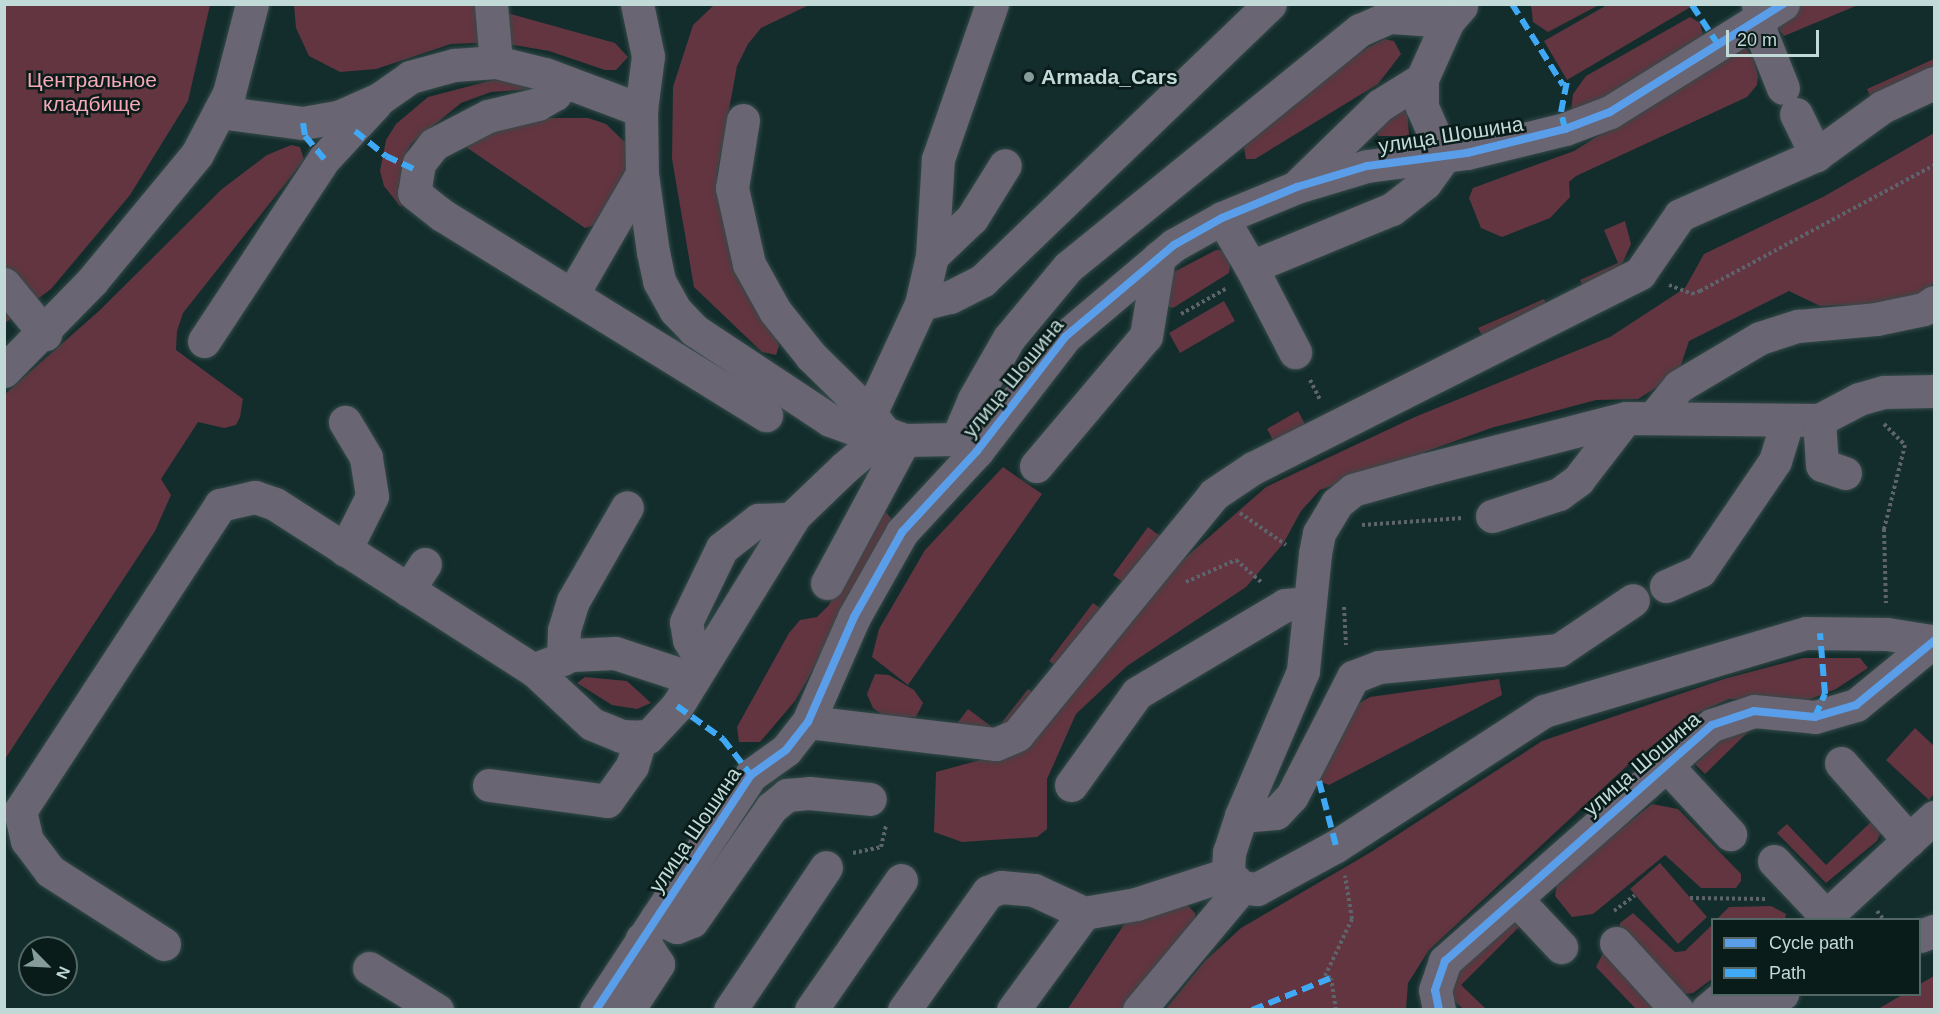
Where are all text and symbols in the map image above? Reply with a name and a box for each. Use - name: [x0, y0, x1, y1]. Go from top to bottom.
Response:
- scale bar: [1729, 18, 1822, 56]
- text: 20 m: [1737, 30, 1777, 50]
- place label: Armada_Cars: [1041, 64, 1178, 90]
- park label: Центральное кладбище: [27, 67, 157, 117]
- marker: Armada_Cars: [1022, 70, 1036, 84]
- street label: улица Шошина: [1377, 111, 1525, 159]
- street label: улица Шошина: [957, 313, 1069, 443]
- street label: улица Шошина: [1579, 706, 1705, 822]
- street label: улица Шошина: [644, 762, 746, 898]
- legend: [1711, 918, 1921, 996]
- text: Cycle path: [1769, 933, 1854, 953]
- north arrow: [18, 936, 78, 996]
- text: Path: [1769, 963, 1806, 983]
- text: N: [53, 964, 73, 981]

